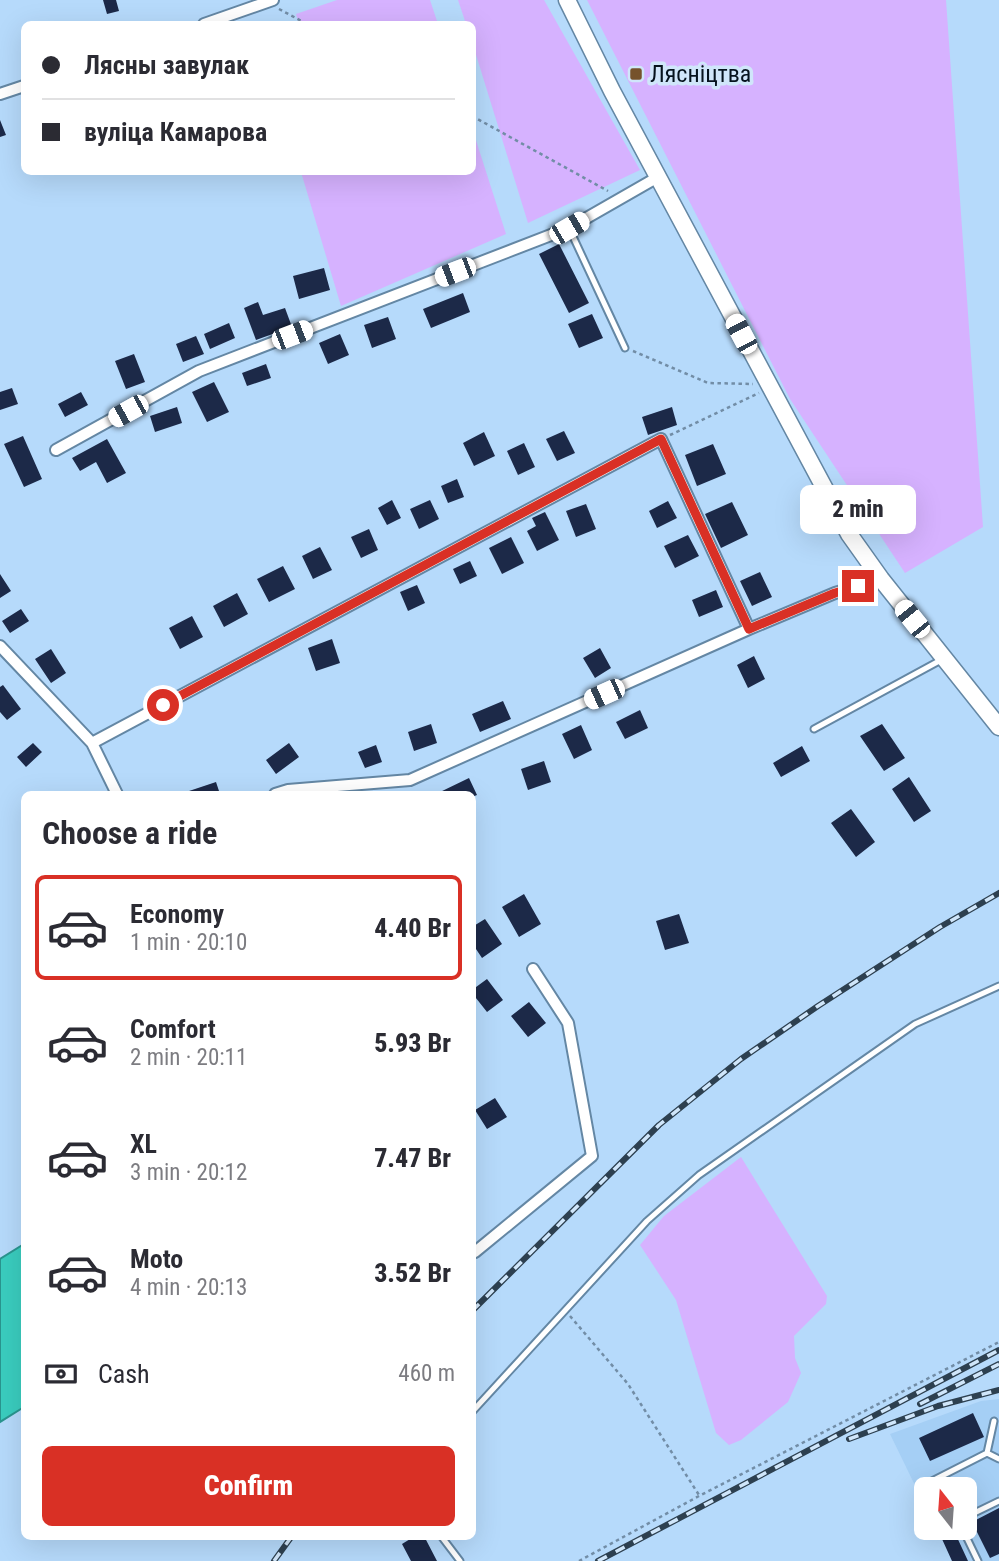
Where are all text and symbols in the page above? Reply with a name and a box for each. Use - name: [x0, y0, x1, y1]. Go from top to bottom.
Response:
- text: Лясны завулак: [84, 50, 249, 80]
- place label: Лясніцтва: [650, 60, 751, 88]
- marker: Лясніцтва: [628, 66, 644, 82]
- text: вуліца Камарова: [84, 117, 267, 147]
- car: [546, 208, 593, 248]
- car: [432, 255, 479, 289]
- car: [722, 311, 761, 357]
- car: [269, 318, 316, 352]
- car: [105, 392, 152, 430]
- callout: 2 min: [800, 484, 916, 534]
- text: 2 min: [832, 496, 884, 523]
- route end: [842, 570, 874, 602]
- car: [891, 596, 934, 642]
- car: [581, 676, 628, 712]
- route start: [147, 689, 179, 721]
- text: Choose a ride: [42, 814, 217, 852]
- icon: car: [46, 896, 109, 959]
- text: Economy: [130, 899, 224, 929]
- text: 4.40 Br: [374, 913, 451, 943]
- text: 1 min · 20:10: [130, 929, 247, 956]
- icon: car: [46, 1011, 109, 1074]
- text: Comfort: [130, 1014, 216, 1044]
- text: 5.93 Br: [374, 1028, 451, 1058]
- text: 2 min · 20:11: [130, 1044, 247, 1071]
- icon: car: [46, 1126, 109, 1189]
- text: XL: [130, 1129, 157, 1159]
- text: 7.47 Br: [374, 1143, 451, 1173]
- text: 3 min · 20:12: [130, 1159, 247, 1186]
- icon: car: [46, 1241, 109, 1304]
- text: Moto: [130, 1244, 183, 1274]
- text: 3.52 Br: [374, 1258, 451, 1288]
- text: 4 min · 20:13: [130, 1274, 247, 1301]
- icon: cash: [42, 1355, 80, 1393]
- text: Cash: [98, 1359, 150, 1389]
- text: 460 m: [398, 1360, 455, 1387]
- button: Confirm: [42, 1446, 455, 1526]
- north arrow: [914, 1477, 976, 1540]
- map controls: [914, 1477, 977, 1540]

